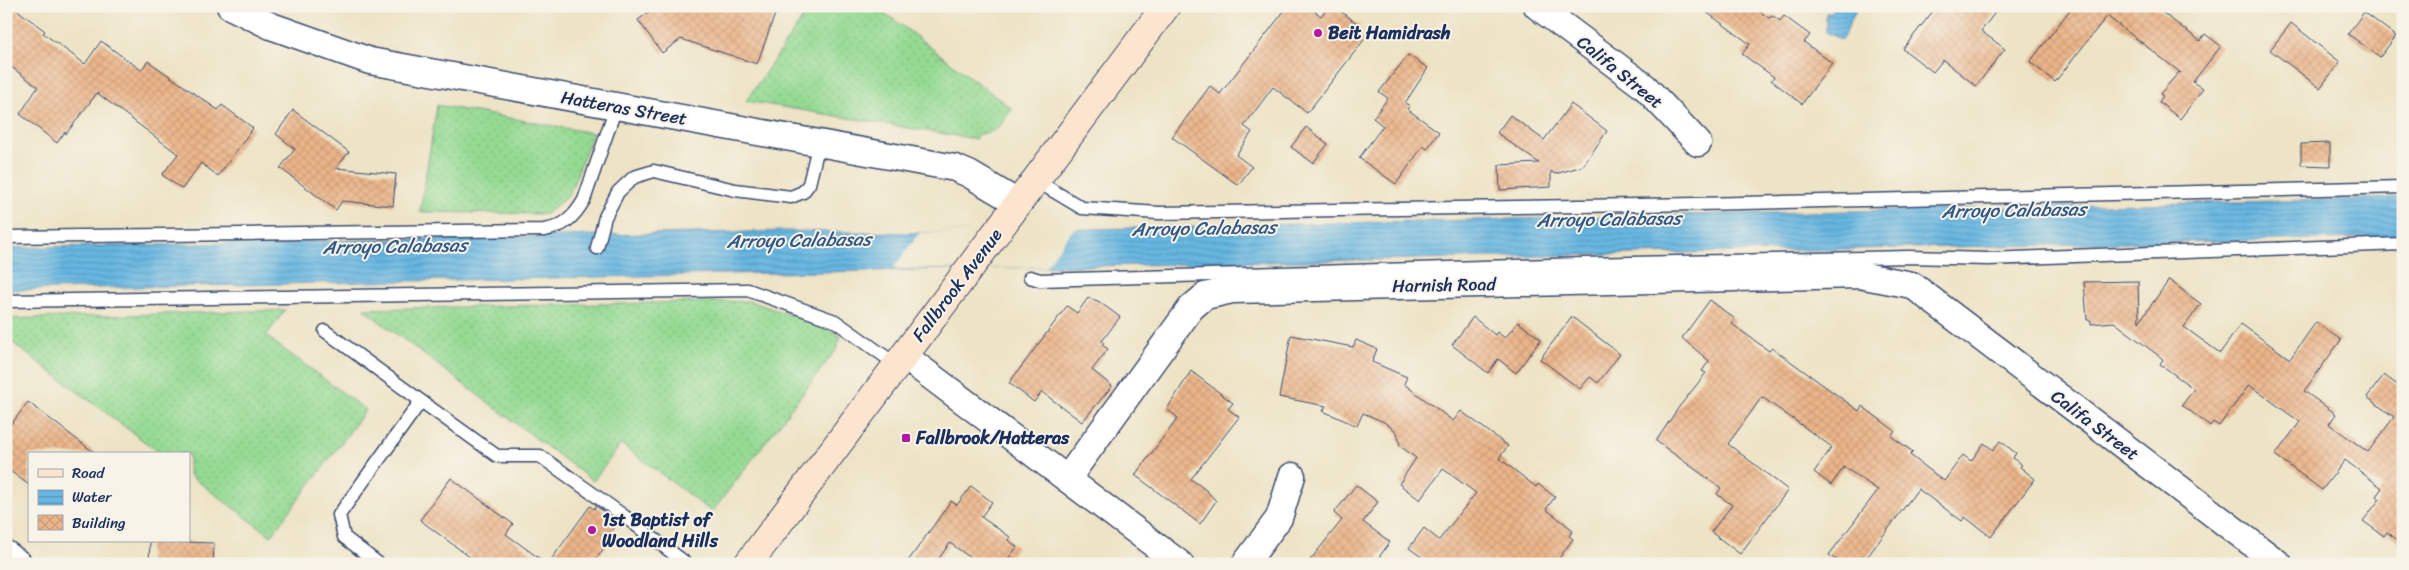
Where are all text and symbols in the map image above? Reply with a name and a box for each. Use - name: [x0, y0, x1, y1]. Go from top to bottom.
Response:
- place label: Beit Hamidrash: [1328, 17, 1451, 49]
- marker: Beit Hamidrash: [1312, 27, 1324, 39]
- street label: Califa Street: [1569, 27, 1671, 117]
- street label: Hatteras Street: [558, 81, 690, 135]
- water label: Arroyo Calabasas: [1941, 192, 2089, 228]
- water label: Arroyo Calabasas: [1536, 201, 1684, 237]
- water label: Arroyo Calabasas: [1131, 210, 1279, 246]
- street label: Fallbrook Avenue: [903, 221, 1011, 349]
- water label: Arroyo Calabasas: [726, 222, 874, 258]
- water label: Arroyo Calabasas: [322, 228, 470, 264]
- street label: Harnish Road: [1392, 268, 1498, 302]
- street label: Califa Street: [2044, 381, 2146, 469]
- place label: Fallbrook/Hatteras: [915, 422, 1070, 454]
- marker: Fallbrook/Hatteras: [900, 432, 912, 444]
- legend: [28, 452, 190, 542]
- text: Road: [72, 460, 105, 486]
- text: Water: [72, 484, 112, 510]
- place label: 1st Baptist of Woodland Hills: [602, 504, 719, 557]
- text: Building: [72, 510, 126, 536]
- marker: 1st Baptist of Woodland Hills: [586, 524, 598, 536]

